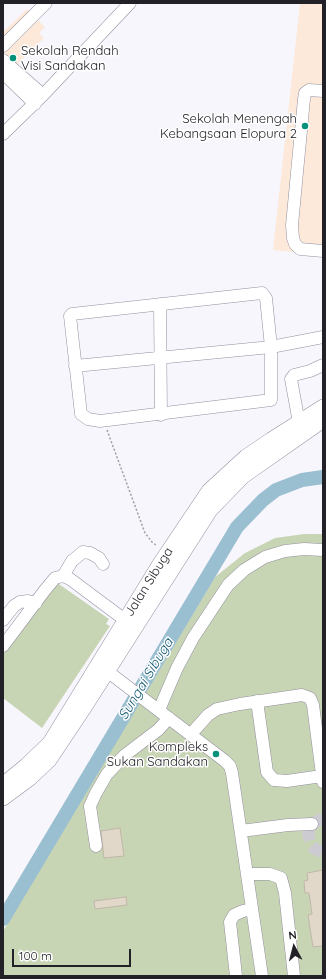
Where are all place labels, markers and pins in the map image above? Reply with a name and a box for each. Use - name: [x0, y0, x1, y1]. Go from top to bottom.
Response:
- place label: Sekolah Rendah Visi Sandakan: [21, 43, 119, 74]
- marker: Sekolah Rendah Visi Sandakan: [8, 53, 18, 63]
- place label: Sekolah Menengah Kebangsaan Elopura 2: [160, 111, 297, 142]
- marker: Sekolah Menengah Kebangsaan Elopura 2: [300, 121, 310, 131]
- place label: Kompleks Sukan Sandakan: [107, 739, 208, 770]
- marker: Kompleks Sukan Sandakan: [211, 749, 221, 759]

